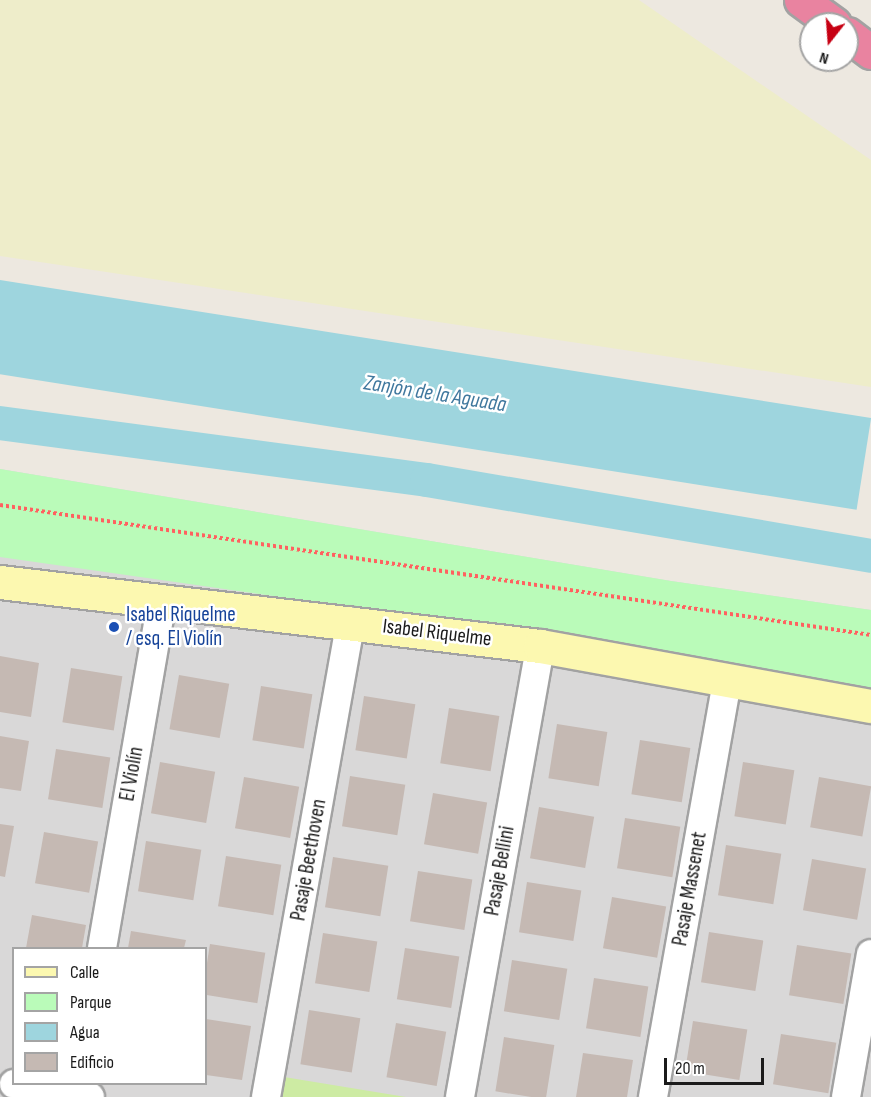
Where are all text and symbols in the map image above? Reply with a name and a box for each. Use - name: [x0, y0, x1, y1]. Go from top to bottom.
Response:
- north arrow: [799, 12, 859, 72]
- text: N: [817, 47, 831, 68]
- water label: Zanjón de la Aguada: [362, 370, 508, 418]
- place label: Isabel Riquelme / esq. El Violín: [126, 602, 236, 652]
- street label: Isabel Riquelme: [381, 614, 493, 652]
- marker: Isabel Riquelme / esq. El Violín: [107, 620, 121, 634]
- street label: El Violín: [115, 745, 149, 803]
- street label: Pasaje Beethoven: [286, 797, 332, 923]
- street label: Pasaje Bellini: [480, 824, 520, 918]
- street label: Pasaje Massenet: [668, 830, 712, 948]
- legend: [12, 947, 207, 1085]
- text: Calle: [70, 962, 99, 983]
- text: Parque: [70, 992, 111, 1013]
- text: Agua: [70, 1022, 100, 1043]
- scale bar: [667, 1046, 768, 1084]
- text: Edificio: [70, 1052, 114, 1073]
- text: 20 m: [675, 1058, 705, 1079]

